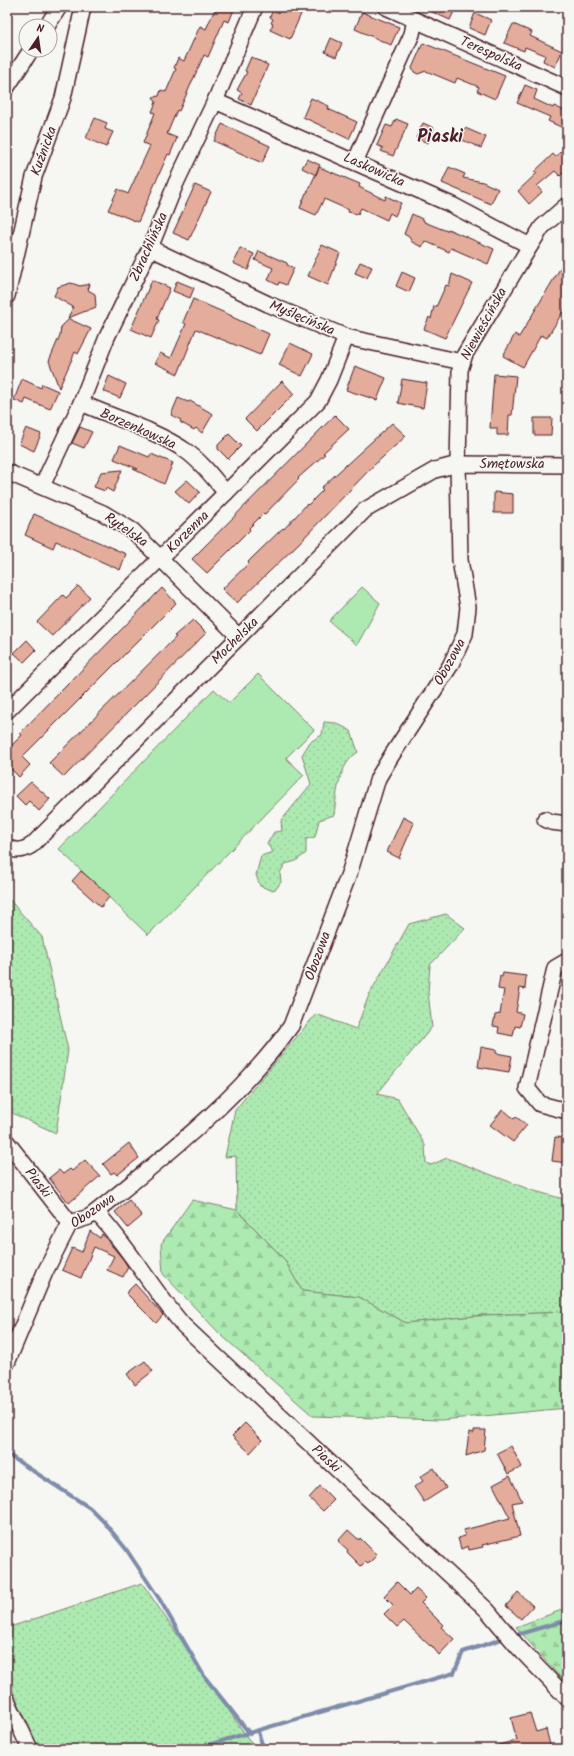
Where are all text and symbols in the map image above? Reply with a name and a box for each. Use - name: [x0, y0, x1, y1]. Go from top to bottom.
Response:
- north arrow: [18, 18, 58, 58]
- text: N: [35, 20, 45, 39]
- street label: Terespolska: [456, 30, 526, 78]
- street label: Kuźnicka: [25, 123, 63, 179]
- district label: Piaski: [417, 123, 463, 152]
- street label: Laskowicka: [340, 147, 408, 193]
- street label: Zbrachlińska: [124, 209, 174, 285]
- street label: Niewieścińska: [455, 284, 513, 364]
- street label: Myślęcińska: [266, 294, 338, 342]
- street label: Borzenkowska: [96, 402, 180, 456]
- street label: Smętowska: [480, 453, 545, 475]
- street label: Korzenna: [161, 505, 215, 559]
- street label: Rytelska: [100, 507, 152, 553]
- street label: Mochelska: [206, 612, 264, 670]
- street label: Obozowa: [428, 634, 472, 690]
- street label: Obozowa: [299, 928, 337, 984]
- street label: Piaski: [19, 1163, 57, 1203]
- street label: Obozowa: [66, 1188, 120, 1234]
- street label: Piaski: [306, 1440, 346, 1479]

